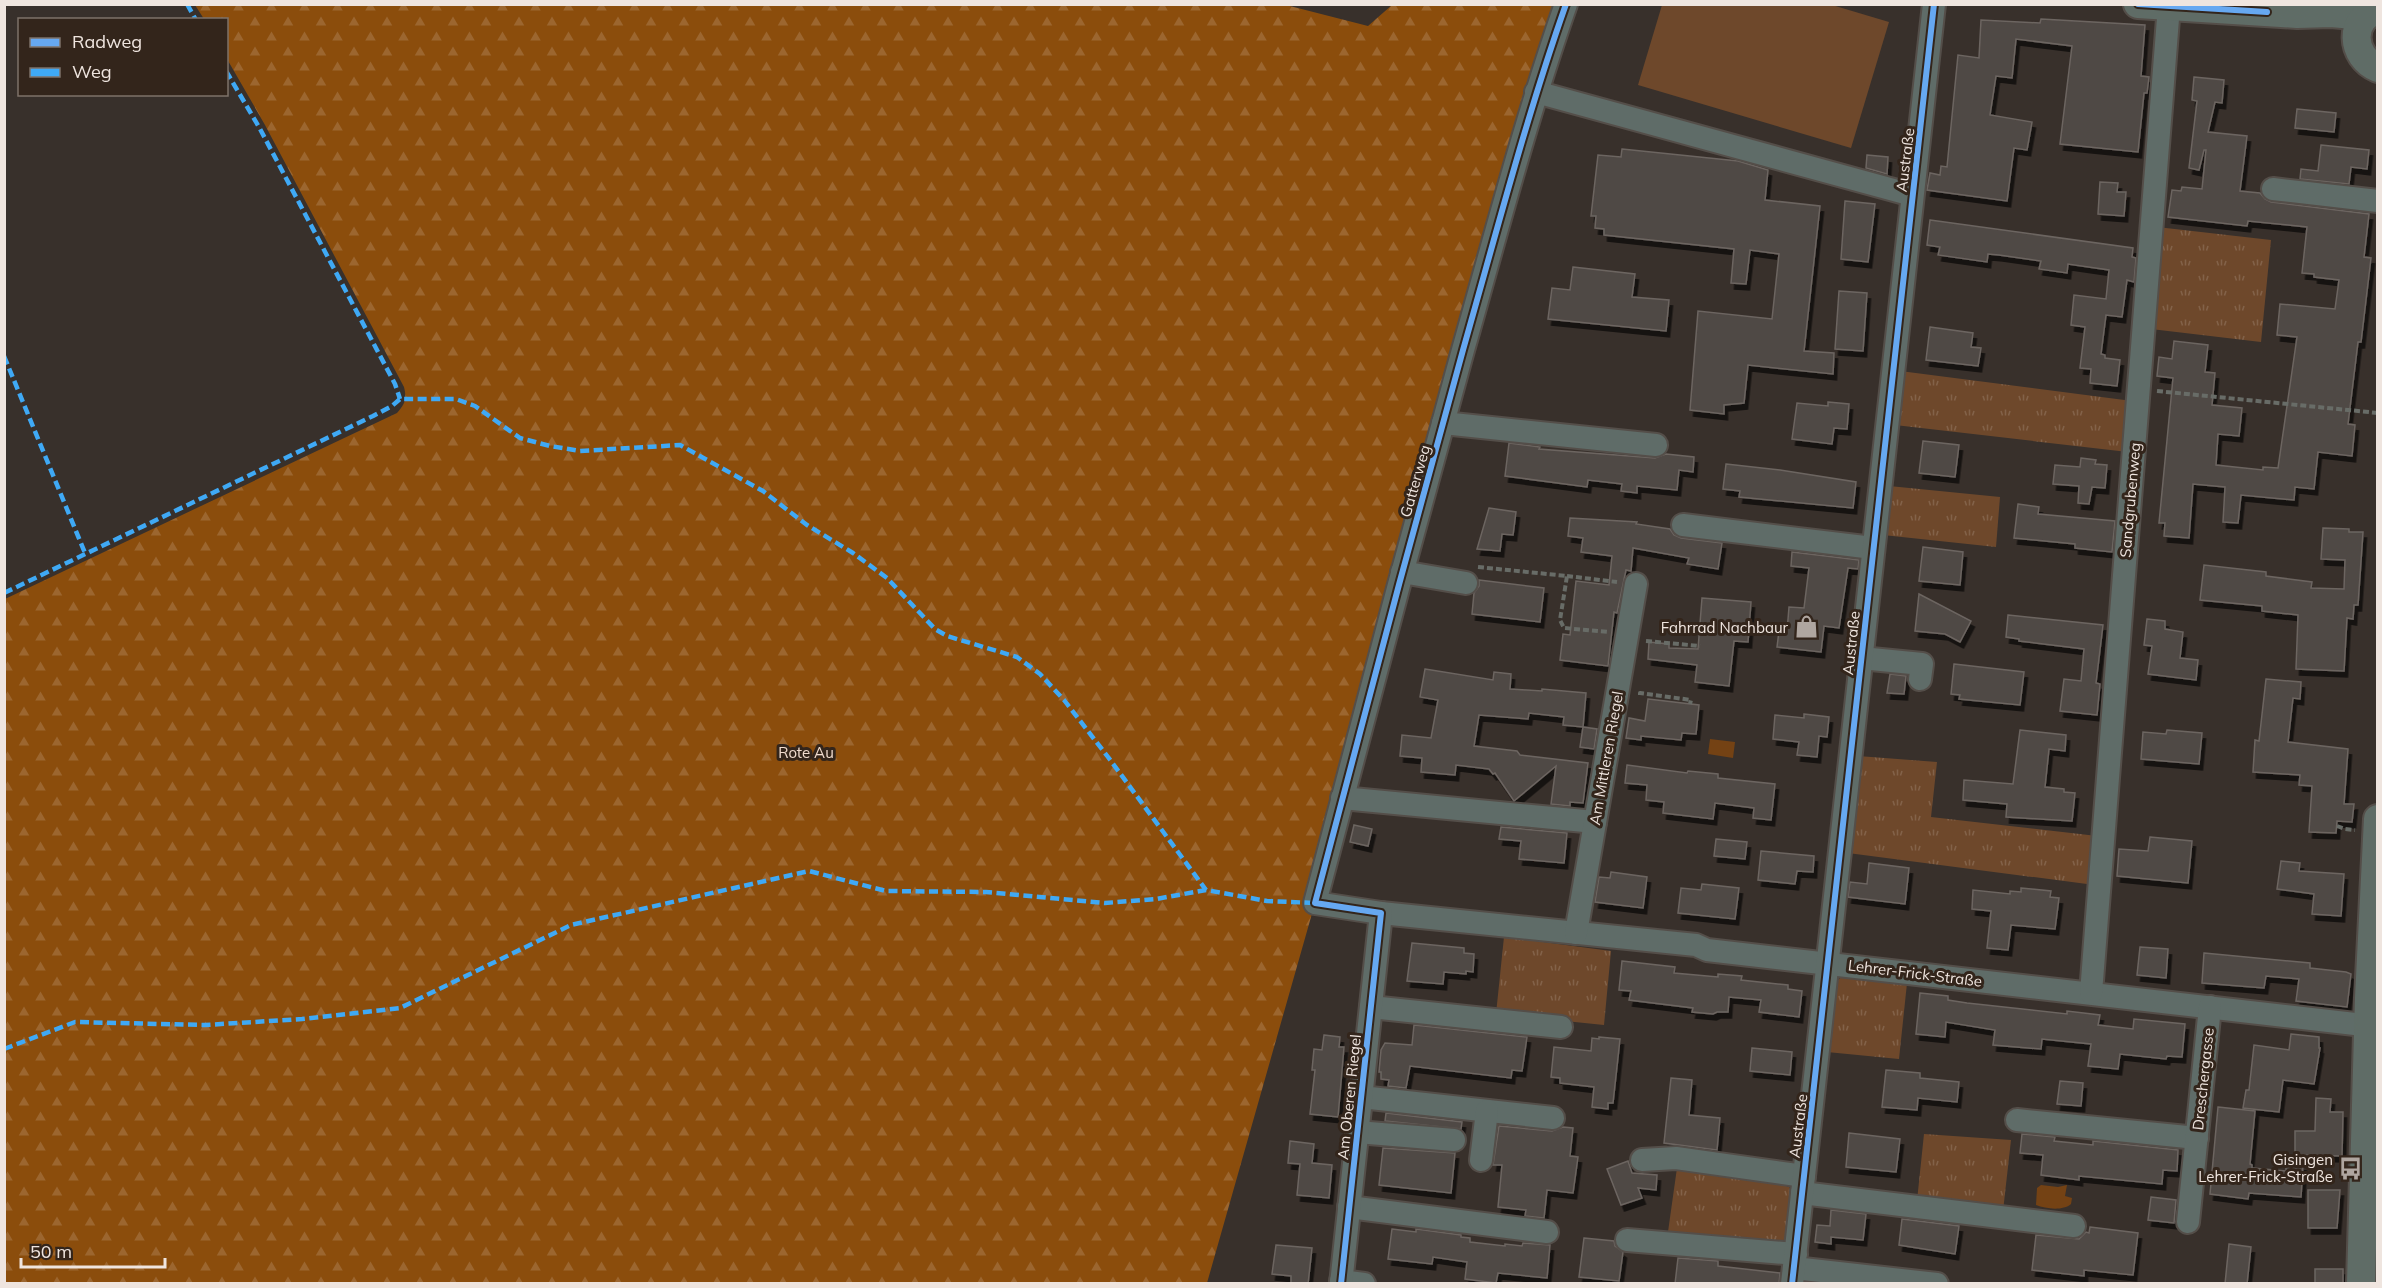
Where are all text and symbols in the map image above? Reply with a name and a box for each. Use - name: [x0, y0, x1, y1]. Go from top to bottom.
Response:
- legend: [18, 18, 228, 96]
- text: Radweg: [72, 30, 142, 53]
- text: Weg: [72, 60, 112, 83]
- street label: Austraße: [1892, 127, 1918, 193]
- street label: Sandgrubenweg: [2116, 442, 2144, 558]
- street label: Gatterweg: [1396, 443, 1434, 519]
- street label: Austraße: [1838, 610, 1864, 676]
- shop icon: Fahrrad Nachbaur: [1793, 614, 1819, 640]
- place label: Fahrrad Nachbaur: [1661, 618, 1789, 637]
- street label: Am Mittleren Riegel: [1585, 690, 1627, 826]
- park label: Rote Au: [778, 743, 834, 762]
- street label: Lehrer-Frick-Straße: [1847, 955, 1983, 991]
- street label: Dreschergasse: [2188, 1027, 2218, 1131]
- street label: Am Oberen Riegel: [1333, 1033, 1365, 1161]
- street label: Austraße: [1785, 1093, 1811, 1159]
- place label: Gisingen Lehrer-Frick-Straße: [2198, 1150, 2333, 1186]
- bus stop icon: Gisingen Lehrer-Frick-Straße: [2338, 1155, 2364, 1181]
- scale bar: [21, 1231, 165, 1269]
- text: 50 m: [30, 1240, 72, 1263]

